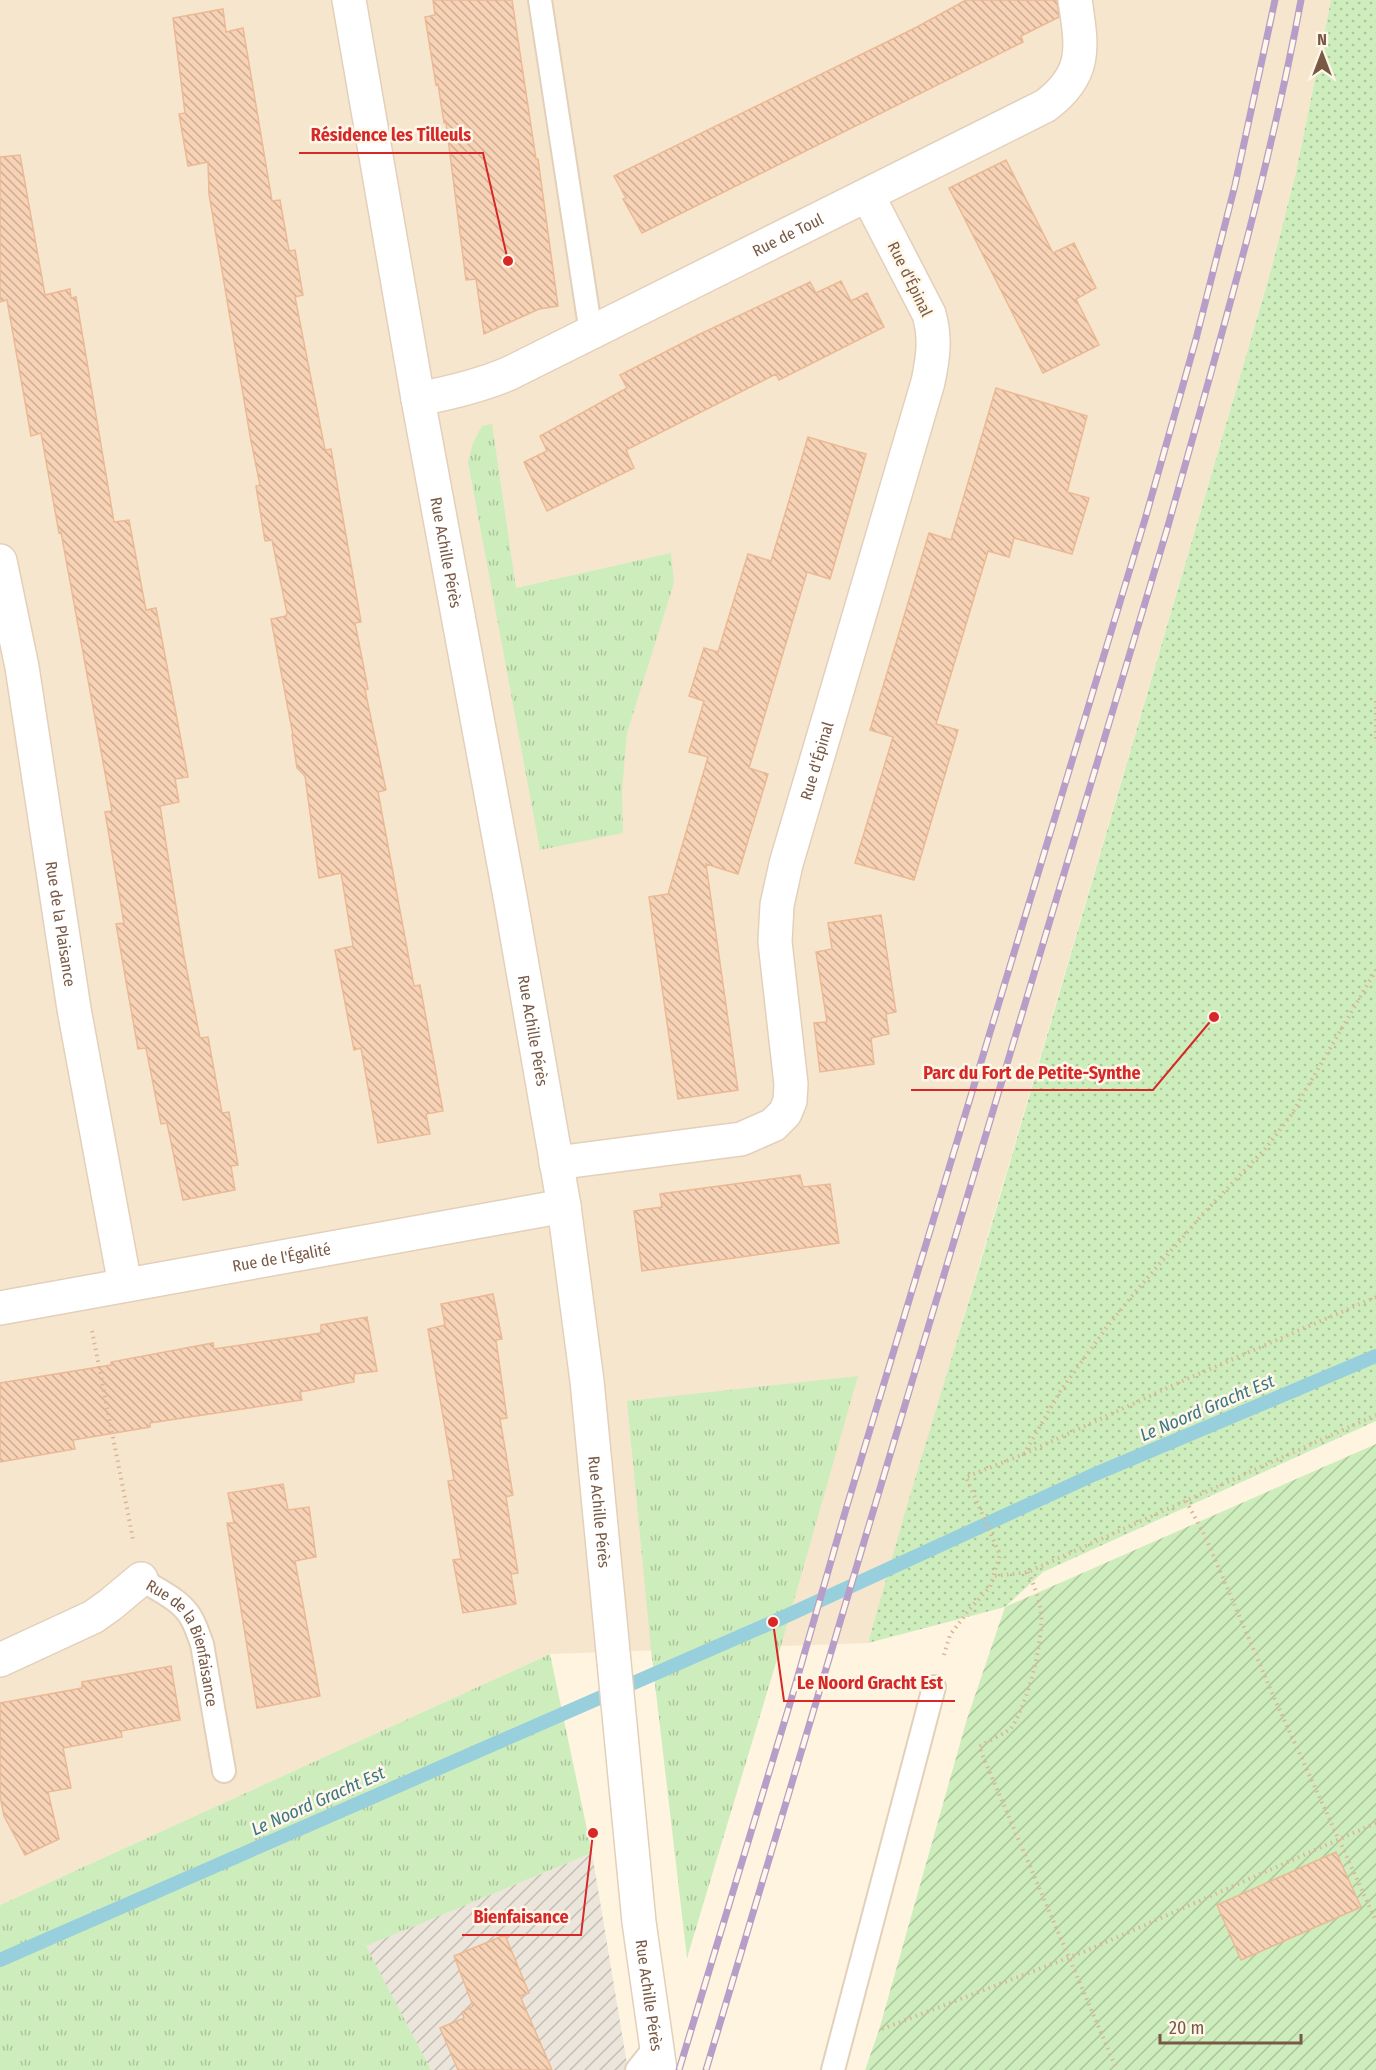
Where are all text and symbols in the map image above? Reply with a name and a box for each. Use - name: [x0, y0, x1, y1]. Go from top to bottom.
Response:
- north arrow: [1292, 24, 1352, 84]
- text: N: [1317, 30, 1327, 49]
- callout: Résidence les Tilleuls: [299, 117, 483, 153]
- text: Résidence les Tilleuls: [311, 124, 471, 146]
- street label: Rue de Toul: [749, 209, 826, 260]
- street label: Rue d'Épinal: [884, 239, 936, 319]
- street label: Rue Achille Pérès: [427, 496, 466, 610]
- street label: Rue d'Épinal: [796, 719, 837, 802]
- street label: Rue de la Plaisance: [42, 860, 80, 988]
- street label: Rue Achille Pérès: [514, 974, 552, 1088]
- callout: Parc du Fort de Petite-Synthe: [911, 1054, 1153, 1090]
- text: Parc du Fort de Petite-Synthe: [923, 1062, 1141, 1084]
- street label: Rue de l'Égalité: [231, 1239, 332, 1275]
- water label: Le Noord Gracht Est: [1137, 1370, 1278, 1446]
- street label: Rue Achille Pérès: [585, 1455, 614, 1569]
- street label: Rue de la Bienfaisance: [143, 1575, 222, 1708]
- callout: Le Noord Gracht Est: [784, 1665, 955, 1701]
- text: Le Noord Gracht Est: [797, 1672, 944, 1694]
- water label: Le Noord Gracht Est: [248, 1762, 388, 1840]
- callout: Bienfaisance: [462, 1899, 581, 1935]
- text: Bienfaisance: [473, 1906, 569, 1928]
- street label: Rue Achille Pérès: [632, 1938, 667, 2052]
- scale bar: [1160, 2007, 1301, 2045]
- text: 20 m: [1169, 2017, 1204, 2039]

